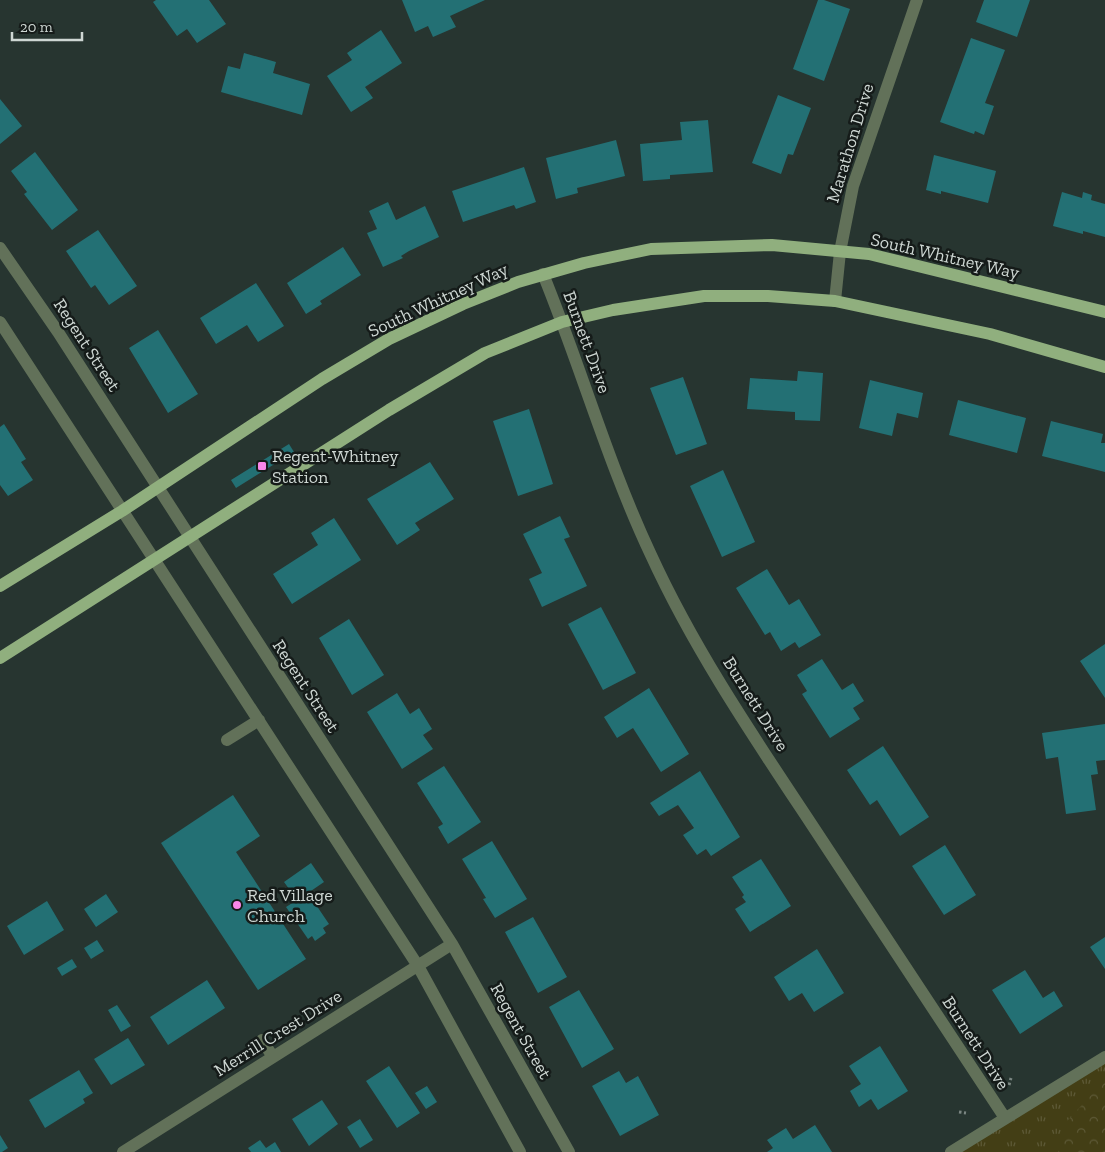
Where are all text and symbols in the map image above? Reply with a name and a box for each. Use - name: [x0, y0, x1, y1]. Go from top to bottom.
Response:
- scale bar: [12, 10, 82, 42]
- text: 20 m: [20, 18, 53, 36]
- street label: Marathon Drive: [821, 81, 879, 205]
- street label: South Whitney Way: [869, 228, 1022, 284]
- street label: South Whitney Way: [365, 258, 512, 342]
- street label: Burnett Drive: [558, 288, 616, 396]
- street label: Regent Street: [49, 294, 125, 396]
- place label: Regent-Whitney Station: [272, 445, 399, 488]
- marker: Regent-Whitney Station: [256, 460, 268, 472]
- street label: Regent Street: [268, 635, 344, 737]
- street label: Burnett Drive: [718, 653, 794, 755]
- place label: Red Village Church: [247, 884, 333, 927]
- marker: Red Village Church: [231, 899, 243, 911]
- street label: Regent Street: [486, 979, 557, 1083]
- street label: Merrill Crest Drive: [210, 985, 346, 1081]
- street label: Burnett Drive: [938, 992, 1014, 1094]

